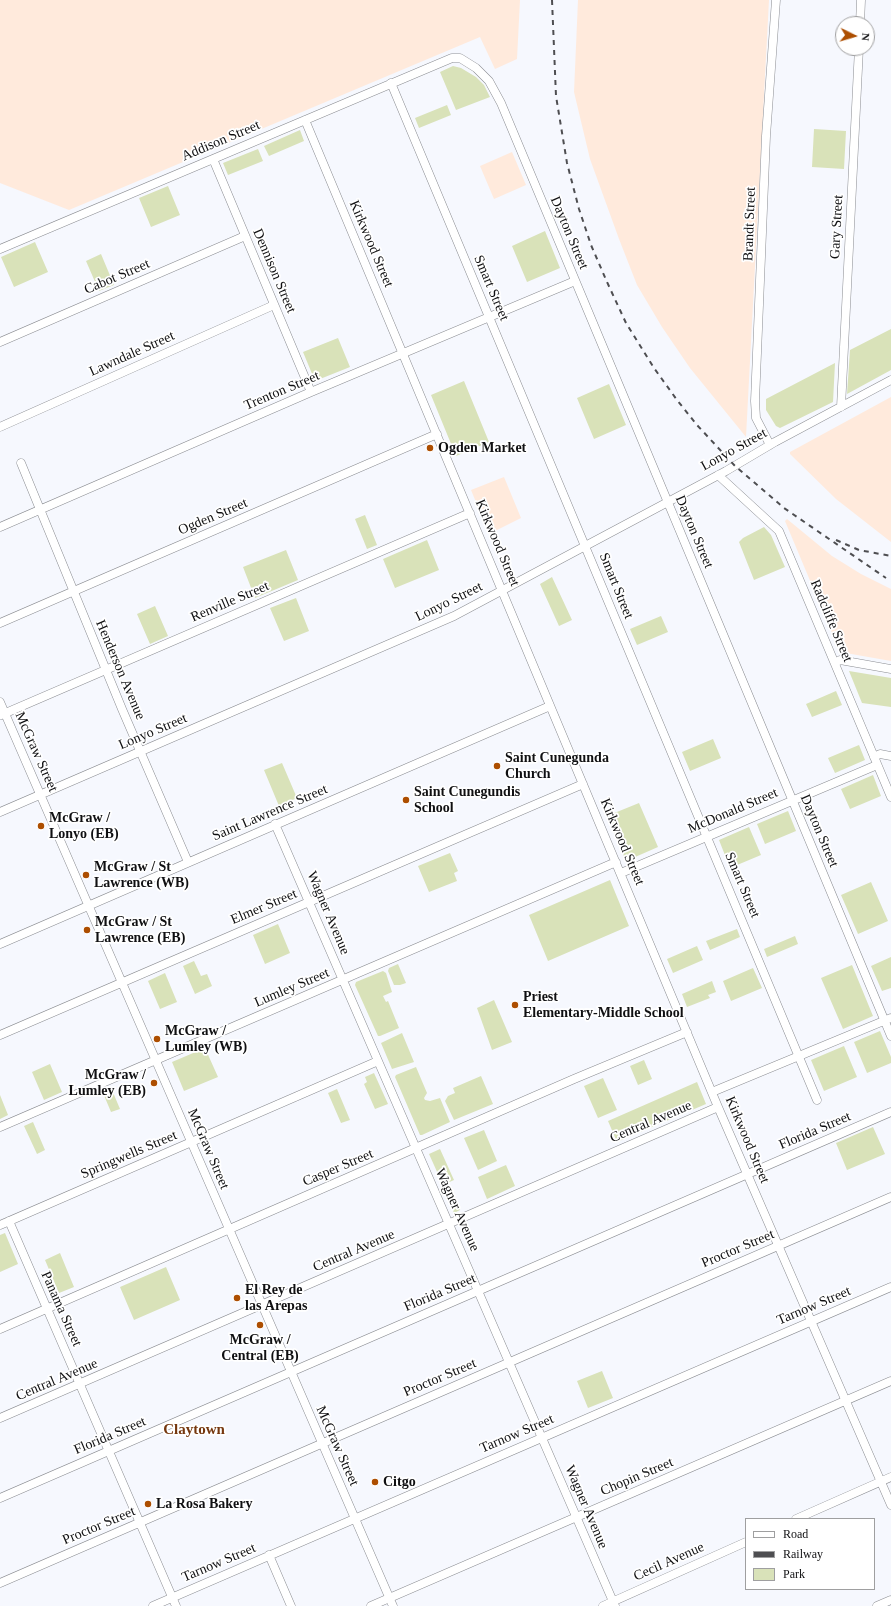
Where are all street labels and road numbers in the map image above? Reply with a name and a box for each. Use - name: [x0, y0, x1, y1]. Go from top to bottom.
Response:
- street label: Addison Street: [179, 117, 263, 165]
- street label: Brandt Street: [740, 187, 760, 261]
- street label: Dayton Street: [546, 194, 592, 272]
- street label: Gary Street: [827, 195, 847, 259]
- street label: Kirkwood Street: [345, 198, 397, 290]
- street label: Dennison Street: [249, 226, 299, 316]
- street label: Smart Street: [470, 253, 512, 323]
- street label: Cabot Street: [82, 256, 152, 298]
- street label: Lawndale Street: [87, 328, 177, 380]
- street label: Trenton Street: [242, 368, 322, 414]
- street label: Lonyo Street: [698, 425, 770, 475]
- street label: Dayton Street: [671, 493, 717, 571]
- street label: Ogden Street: [176, 495, 250, 539]
- street label: Kirkwood Street: [471, 497, 523, 589]
- street label: Smart Street: [595, 551, 637, 621]
- street label: Radcliffe Street: [806, 577, 856, 665]
- street label: Renville Street: [188, 578, 272, 626]
- street label: Lonyo Street: [413, 579, 485, 625]
- street label: Henderson Avenue: [91, 618, 149, 722]
- street label: McGraw Street: [11, 709, 61, 795]
- street label: Lonyo Street: [116, 710, 190, 754]
- street label: Saint Lawrence Street: [210, 781, 330, 845]
- street label: McDonald Street: [686, 785, 780, 837]
- street label: Dayton Street: [796, 792, 842, 870]
- street label: Kirkwood Street: [596, 796, 648, 888]
- street label: Smart Street: [721, 850, 763, 920]
- street label: Wagner Avenue: [303, 869, 353, 957]
- street label: Elmer Street: [228, 886, 300, 928]
- street label: Lumley Street: [252, 965, 332, 1011]
- street label: Kirkwood Street: [721, 1094, 773, 1186]
- street label: Central Avenue: [608, 1097, 694, 1147]
- street label: McGraw Street: [183, 1106, 233, 1192]
- street label: Florida Street: [776, 1108, 854, 1154]
- street label: Springwells Street: [78, 1127, 180, 1183]
- street label: Casper Street: [300, 1146, 376, 1190]
- street label: Wagner Avenue: [431, 1166, 483, 1254]
- street label: Central Avenue: [311, 1226, 397, 1276]
- street label: Proctor Street: [699, 1226, 777, 1272]
- street label: Panama Street: [37, 1269, 85, 1349]
- street label: Florida Street: [401, 1270, 479, 1316]
- street label: Tarnow Street: [774, 1283, 854, 1329]
- street label: Central Avenue: [14, 1355, 100, 1405]
- street label: Proctor Street: [401, 1355, 479, 1401]
- street label: McGraw Street: [312, 1403, 362, 1489]
- street label: Tarnow Street: [477, 1411, 557, 1457]
- street label: Florida Street: [71, 1413, 149, 1459]
- street label: Chopin Street: [598, 1454, 676, 1500]
- street label: Wagner Avenue: [561, 1463, 611, 1551]
- street label: Proctor Street: [60, 1503, 138, 1549]
- street label: Cecil Avenue: [631, 1539, 707, 1585]
- street label: Tarnow Street: [179, 1540, 259, 1586]

